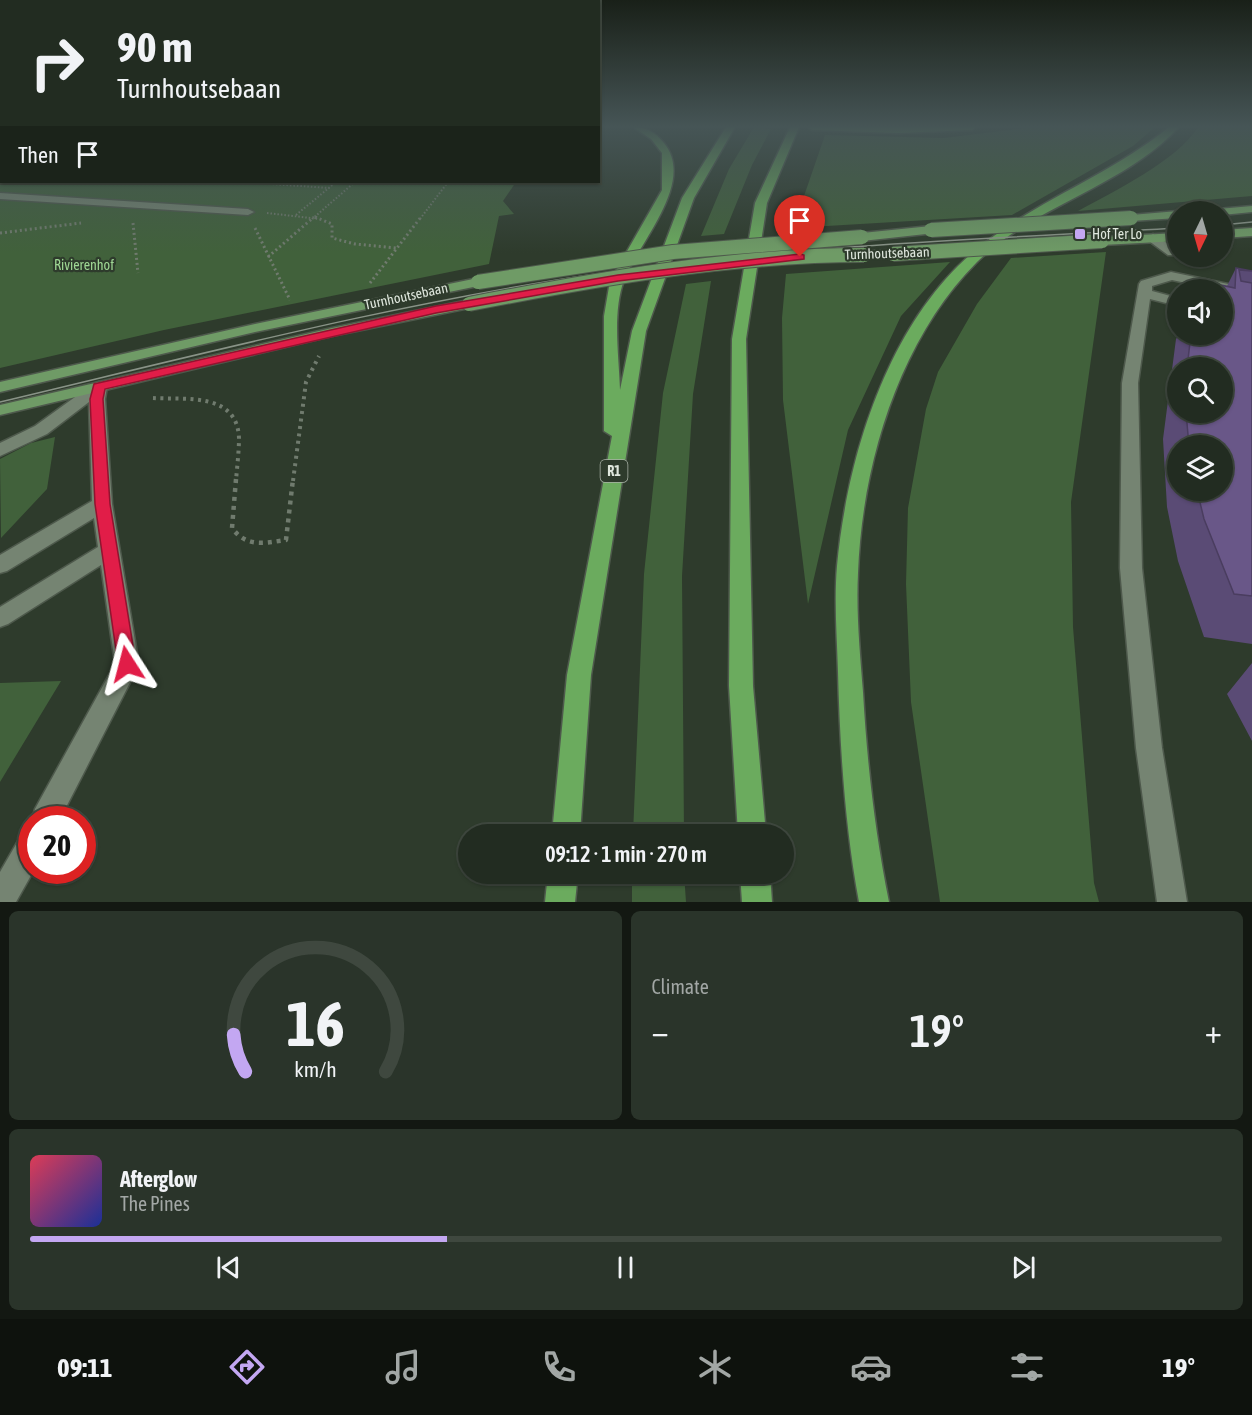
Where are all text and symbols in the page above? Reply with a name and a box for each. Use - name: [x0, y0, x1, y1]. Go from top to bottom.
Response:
- text: 90 m: [117, 23, 192, 71]
- icon: right: [18, 24, 96, 102]
- text: Turnhoutsebaan: [117, 73, 281, 104]
- icon: arrive: [71, 138, 104, 171]
- text: Then: [18, 142, 59, 168]
- pin: [774, 195, 825, 257]
- north arrow: [1167, 201, 1233, 267]
- map controls: [1167, 201, 1233, 501]
- icon: arrive: [783, 204, 816, 237]
- place label: Hof Ter Lo: [1092, 226, 1142, 242]
- marker: Hof Ter Lo: [1073, 227, 1087, 241]
- street label: Turnhoutsebaan: [844, 244, 930, 262]
- park label: Rivierenhof: [54, 257, 114, 273]
- street label: Turnhoutsebaan: [363, 279, 449, 313]
- button: sound: [1167, 279, 1233, 345]
- button: search: [1167, 357, 1233, 423]
- button: layers: [1167, 435, 1233, 501]
- road number: R1: [600, 460, 628, 482]
- position arrow: [95, 632, 159, 696]
- speed limit sign: 20: [18, 806, 96, 884]
- text: 09:12 · 1 min · 270 m: [545, 841, 707, 867]
- text: Climate: [652, 975, 709, 998]
- text: 16: [286, 988, 345, 1059]
- text: 19°: [909, 1005, 964, 1057]
- text: −: [652, 1012, 669, 1050]
- text: +: [1205, 1012, 1222, 1050]
- text: km/h: [294, 1058, 337, 1083]
- text: Afterglow: [120, 1166, 197, 1192]
- text: The Pines: [120, 1192, 190, 1215]
- icon: previous: [212, 1251, 245, 1284]
- icon: pause: [609, 1251, 642, 1284]
- icon: next: [1007, 1251, 1040, 1284]
- icon: directions: [226, 1346, 268, 1388]
- icon: music: [382, 1346, 424, 1388]
- icon: phone: [538, 1346, 580, 1388]
- icon: climate: [694, 1346, 736, 1388]
- icon: car: [850, 1346, 892, 1388]
- icon: filters: [1006, 1346, 1048, 1388]
- text: 09:11: [57, 1352, 113, 1383]
- text: 19°: [1162, 1352, 1195, 1383]

